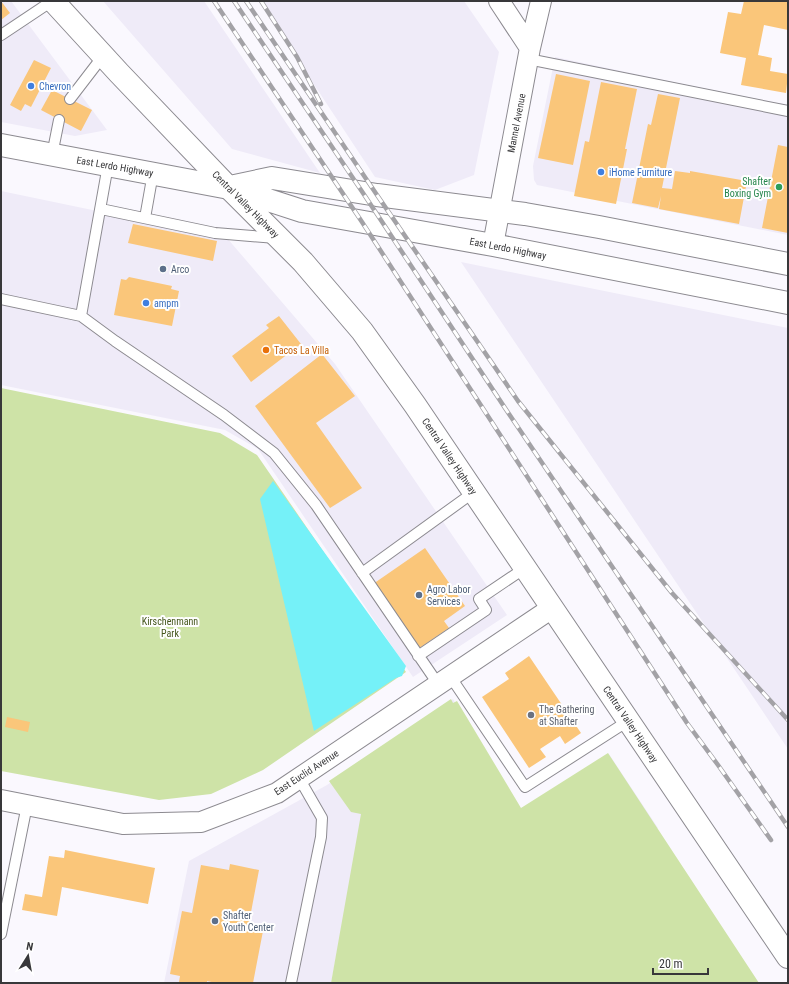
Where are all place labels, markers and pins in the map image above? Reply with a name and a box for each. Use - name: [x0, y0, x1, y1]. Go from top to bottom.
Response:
- marker: Chevron: [26, 81, 36, 91]
- place label: Chevron: [39, 81, 71, 92]
- marker: iHome Furniture: [596, 167, 606, 177]
- place label: iHome Furniture: [609, 167, 672, 178]
- place label: Shafter Boxing Gym: [724, 176, 771, 199]
- marker: Shafter Boxing Gym: [774, 182, 784, 192]
- marker: Arco: [158, 264, 168, 274]
- place label: Arco: [171, 264, 189, 275]
- marker: ampm: [141, 298, 151, 308]
- place label: ampm: [154, 298, 179, 309]
- marker: Tacos La Villa: [261, 345, 271, 355]
- place label: Tacos La Villa: [274, 345, 329, 356]
- place label: Agro Labor Services: [427, 584, 471, 607]
- marker: Agro Labor Services: [414, 590, 424, 600]
- place label: The Gathering at Shafter: [539, 704, 594, 727]
- marker: The Gathering at Shafter: [526, 710, 536, 720]
- place label: Shafter Youth Center: [223, 910, 274, 933]
- marker: Shafter Youth Center: [210, 916, 220, 926]

